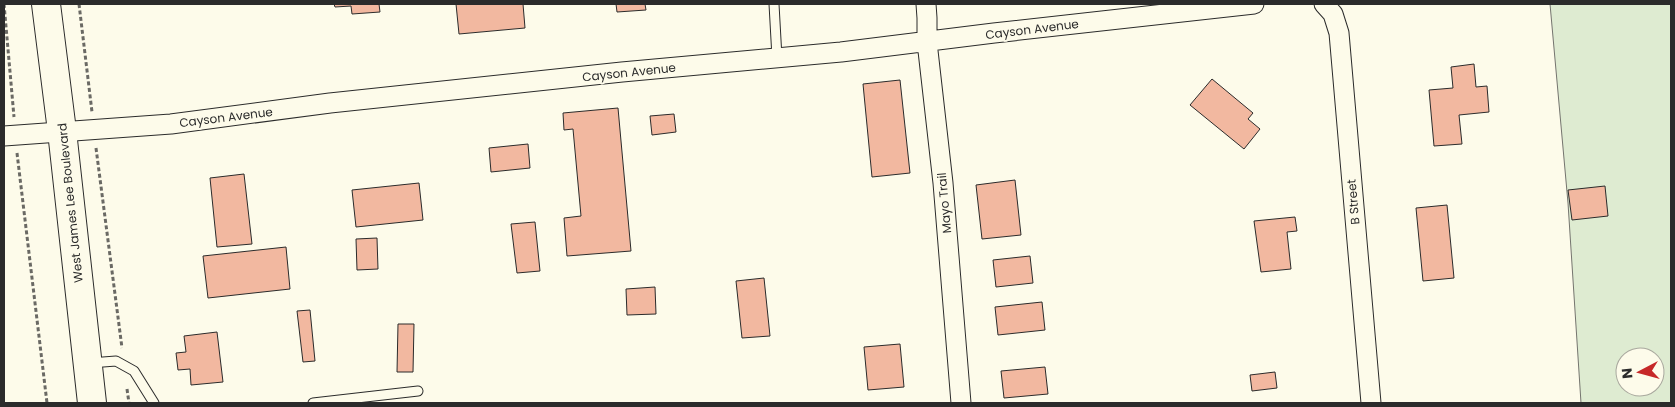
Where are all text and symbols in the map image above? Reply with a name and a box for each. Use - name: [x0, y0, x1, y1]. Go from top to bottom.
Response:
- street label: Cayson Avenue: [984, 15, 1080, 43]
- street label: Cayson Avenue: [581, 59, 677, 85]
- street label: Cayson Avenue: [178, 103, 274, 131]
- street label: West James Lee Boulevard: [53, 122, 87, 284]
- street label: Mayo Trail: [933, 172, 955, 234]
- street label: B Street: [1343, 178, 1363, 226]
- north arrow: [1615, 347, 1665, 397]
- text: N: [1617, 367, 1638, 380]

